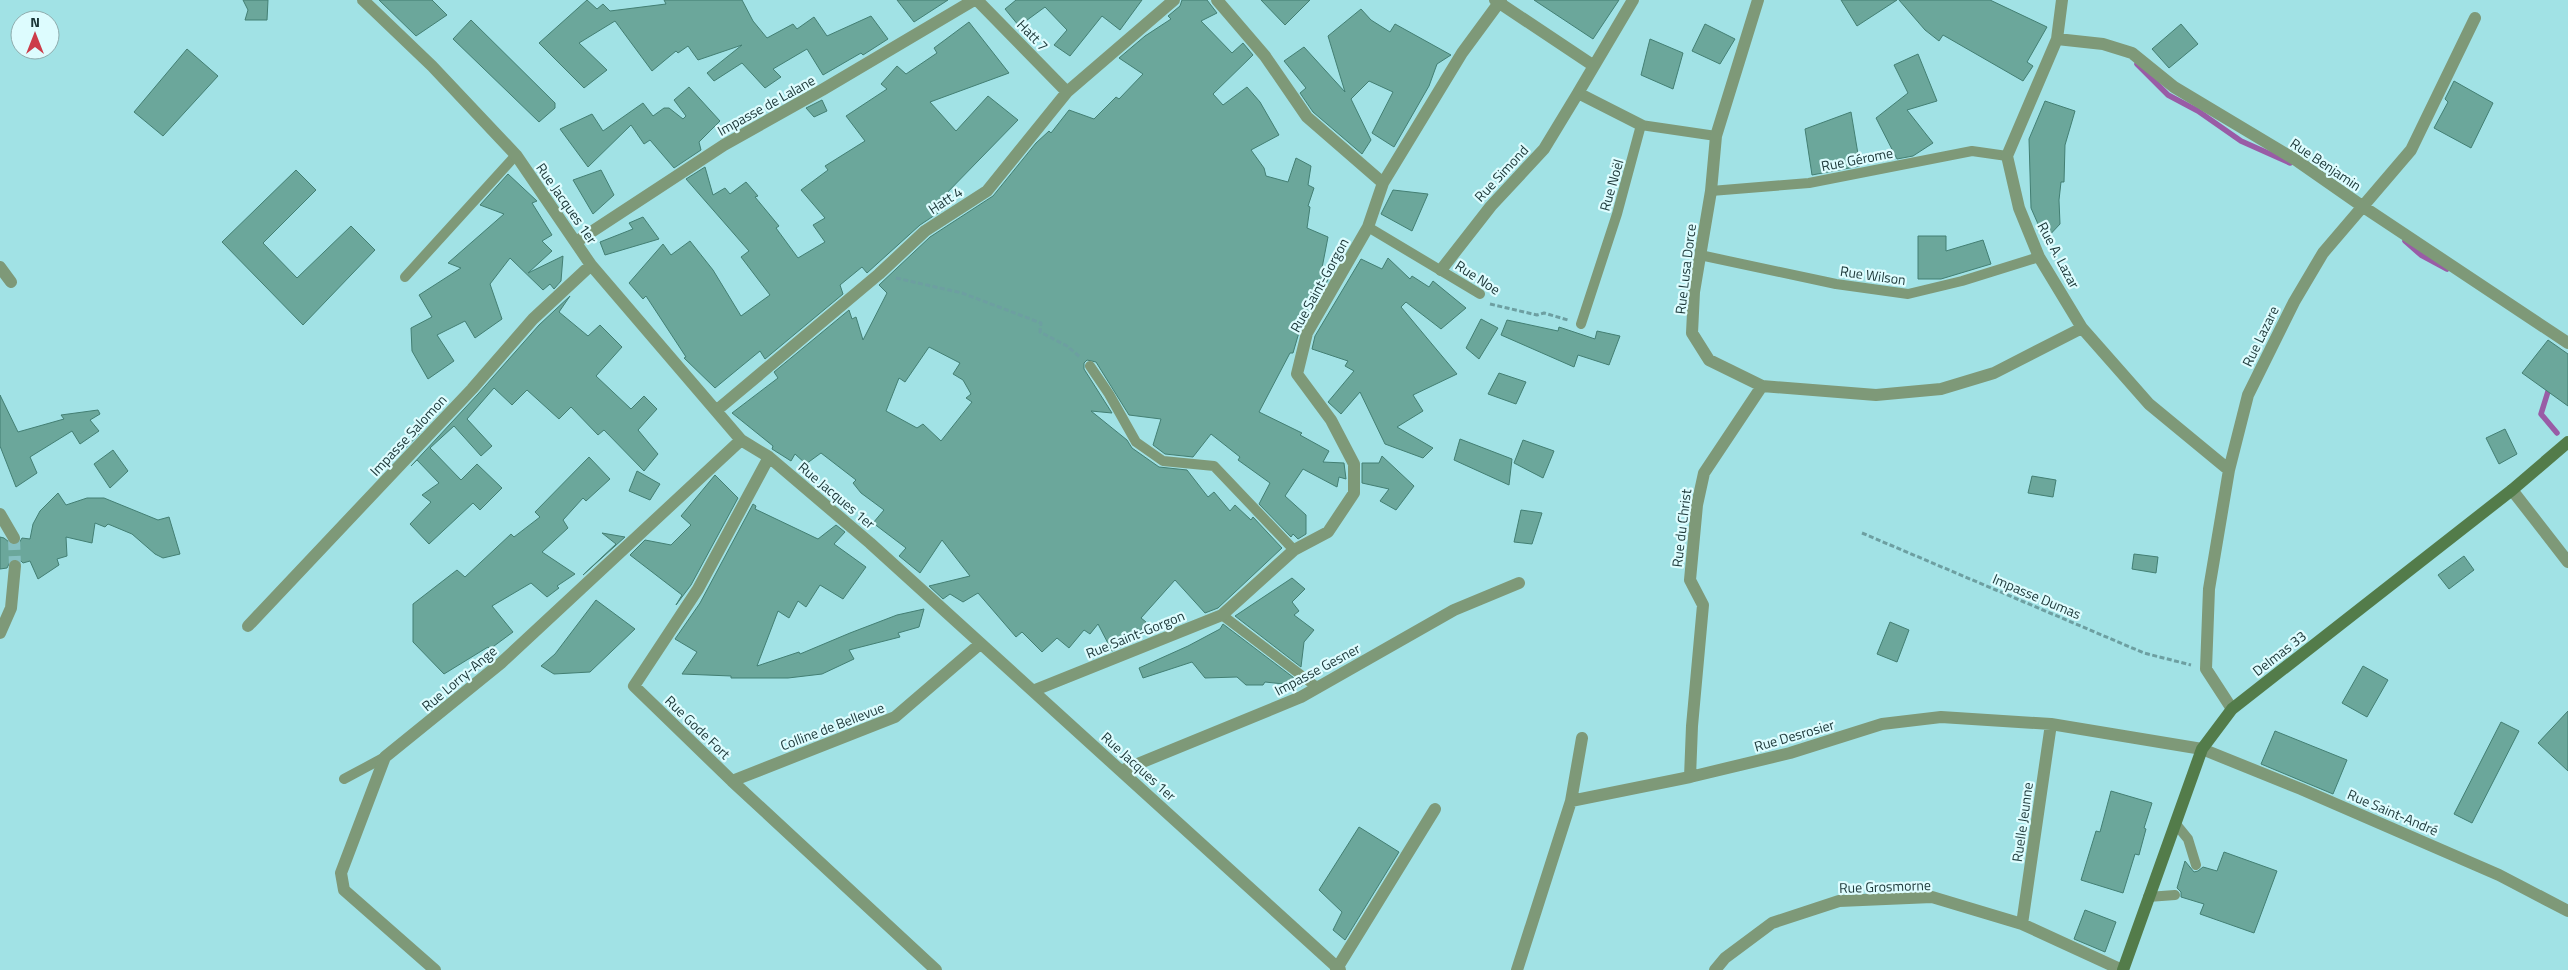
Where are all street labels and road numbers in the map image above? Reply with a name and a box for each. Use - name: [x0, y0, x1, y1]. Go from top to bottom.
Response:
- street label: Hatt 7: [1013, 14, 1053, 56]
- street label: Impasse de Lalane: [713, 69, 819, 141]
- street label: Rue Benjamin: [2286, 132, 2366, 196]
- street label: Rue Simond: [1469, 140, 1533, 206]
- street label: Rue Gérome: [1819, 142, 1895, 176]
- street label: Rue Noël: [1594, 157, 1628, 213]
- street label: Rue Jacques 1er: [531, 158, 603, 248]
- street label: Hatt 4: [924, 181, 966, 219]
- street label: Rue A. Lazar: [2033, 218, 2085, 292]
- street label: Rue Lusa Dorce: [1669, 223, 1701, 315]
- street label: Rue Saint-Gorgon: [1284, 234, 1354, 336]
- street label: Rue Noe: [1451, 255, 1505, 299]
- street label: Rue Wilson: [1839, 260, 1907, 290]
- street label: Rue Lazare: [2236, 302, 2284, 370]
- street label: Impasse Salomon: [365, 390, 451, 480]
- street label: Rue Jacques 1er: [794, 457, 880, 534]
- street label: Rue du Christ: [1666, 488, 1696, 568]
- street label: Impasse Dumas: [1989, 568, 2085, 624]
- street label: Rue Saint-Gorgon: [1082, 605, 1188, 663]
- street label: Delmas 33: [2248, 625, 2310, 681]
- street label: Impasse Gesner: [1270, 638, 1364, 700]
- street label: Rue Lorry-Ange: [417, 640, 501, 716]
- street label: Rue Gode Fort: [660, 690, 736, 764]
- street label: Colline de Bellevue: [777, 696, 887, 756]
- street label: Rue Desrosier: [1752, 714, 1837, 756]
- street label: Rue Jacques 1er: [1097, 727, 1181, 806]
- street label: Ruelle Jeunne: [2006, 781, 2038, 863]
- street label: Rue Saint-André: [2344, 783, 2442, 841]
- street label: Rue Grosmorne: [1839, 874, 1931, 898]

